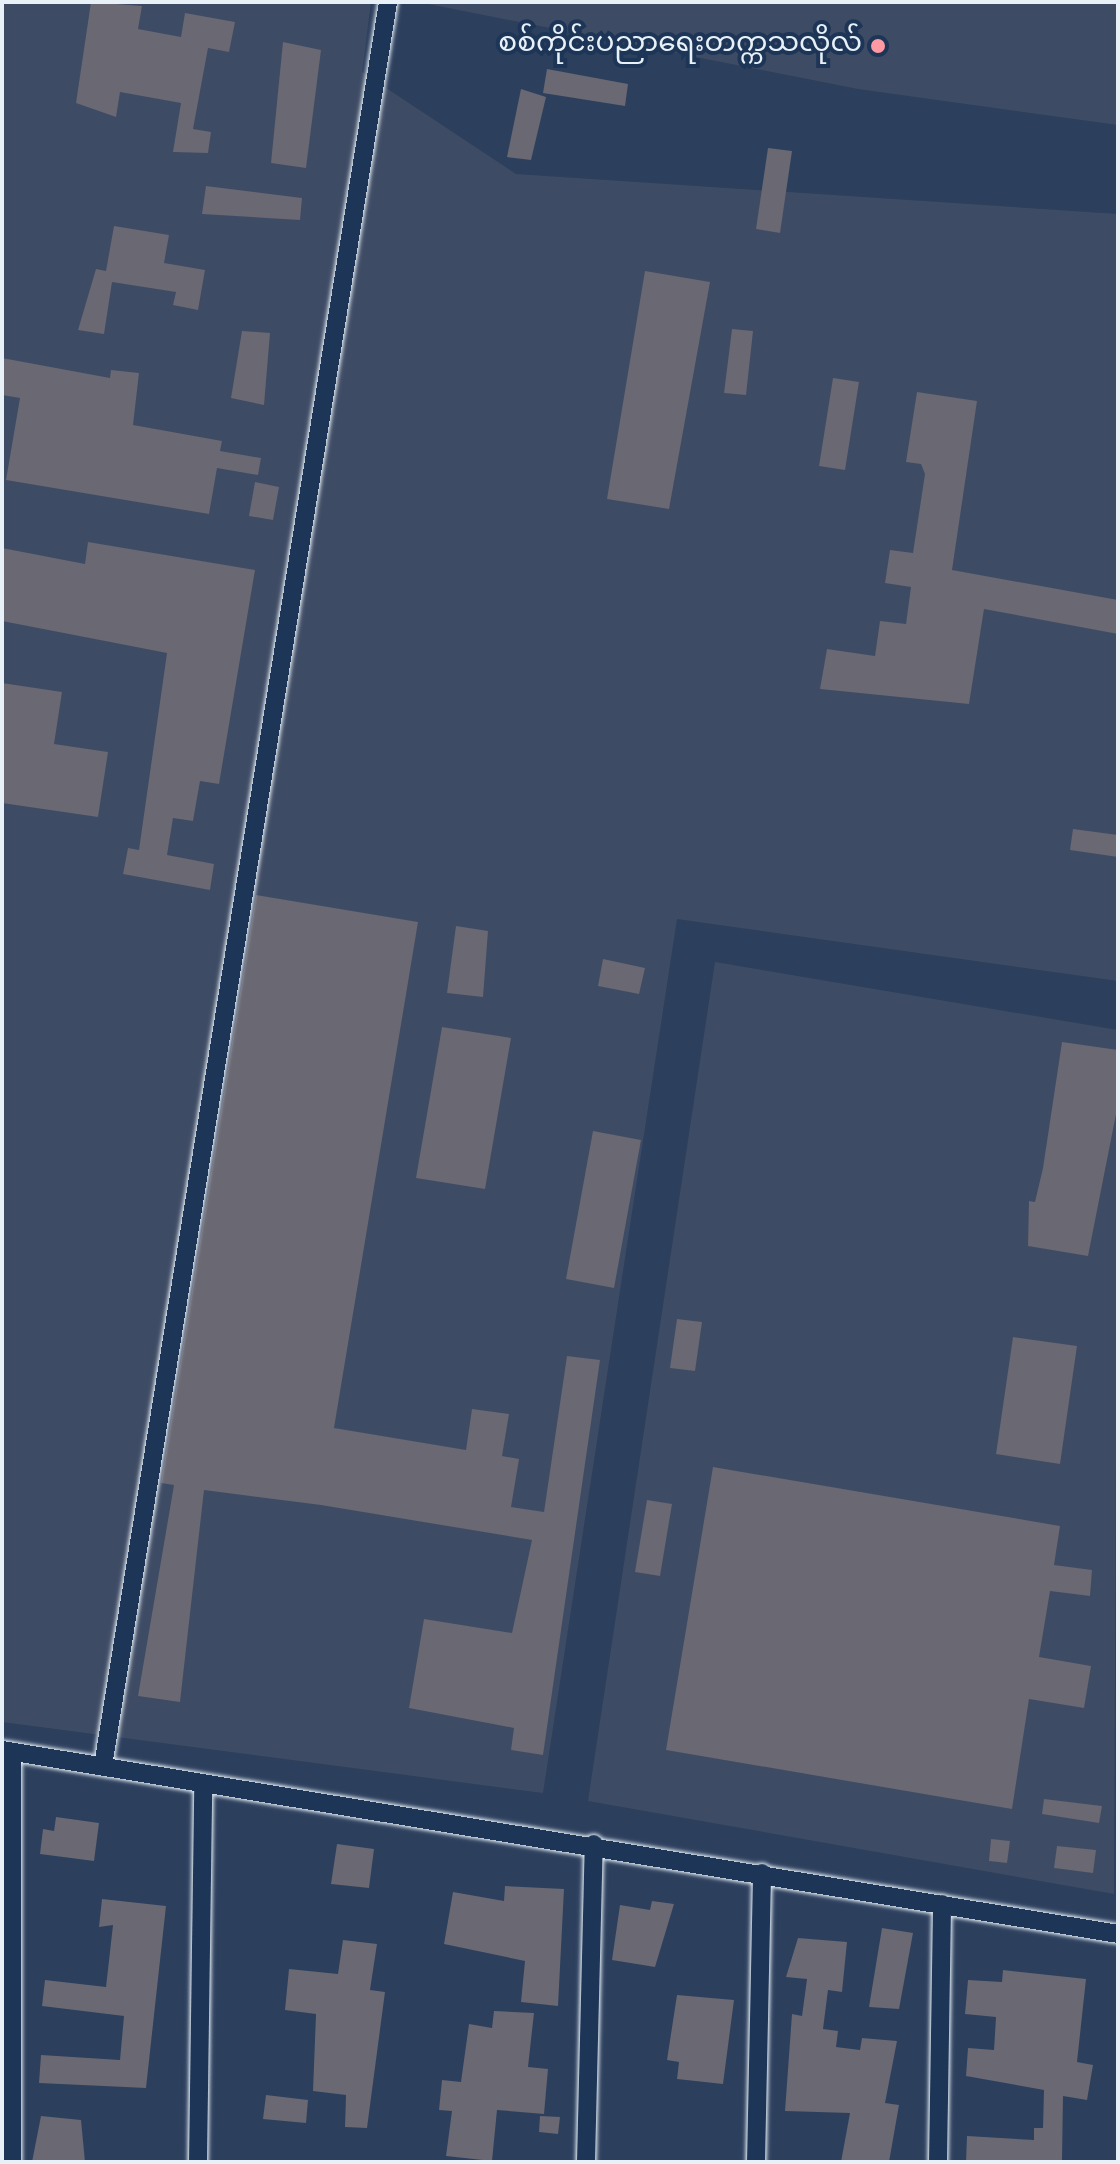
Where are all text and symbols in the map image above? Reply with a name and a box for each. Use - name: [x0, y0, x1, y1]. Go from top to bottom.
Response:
- place label: စစ်ကိုင်းပညာရေးတက္ကသလိုလ်: [498, 29, 862, 63]
- marker: စစ်ကိုင်းပညာရေးတက္ကသလိုလ်: [869, 37, 887, 55]

